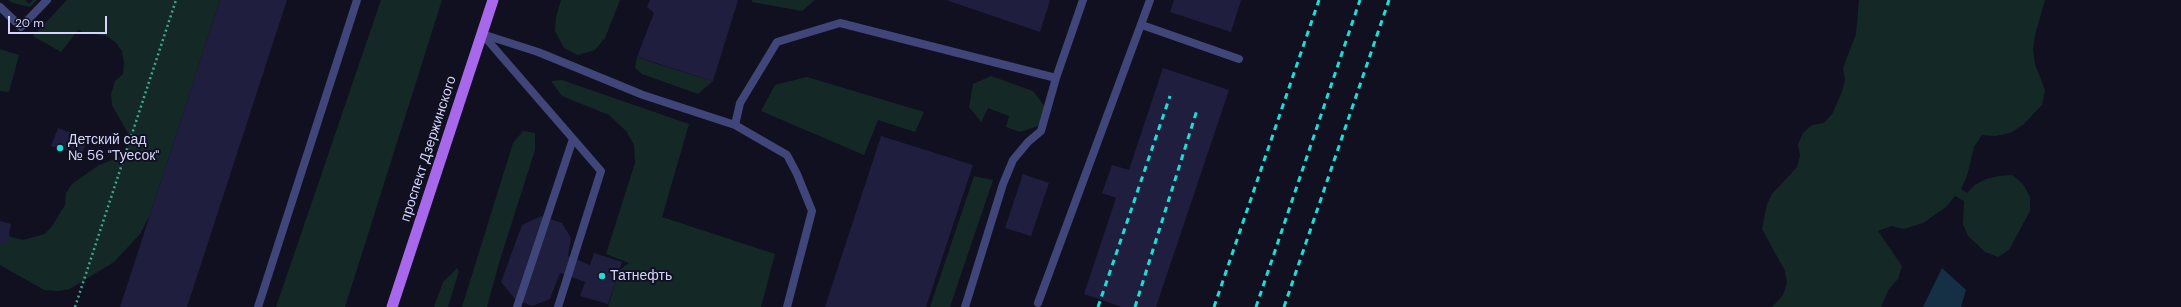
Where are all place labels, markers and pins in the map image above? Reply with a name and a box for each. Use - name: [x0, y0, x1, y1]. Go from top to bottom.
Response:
- place label: Детский сад № 56 "Туесок": [68, 132, 159, 164]
- marker: Детский сад № 56 "Туесок": [55, 143, 65, 153]
- place label: Татнефть: [610, 268, 672, 284]
- marker: Татнефть: [597, 271, 607, 281]

